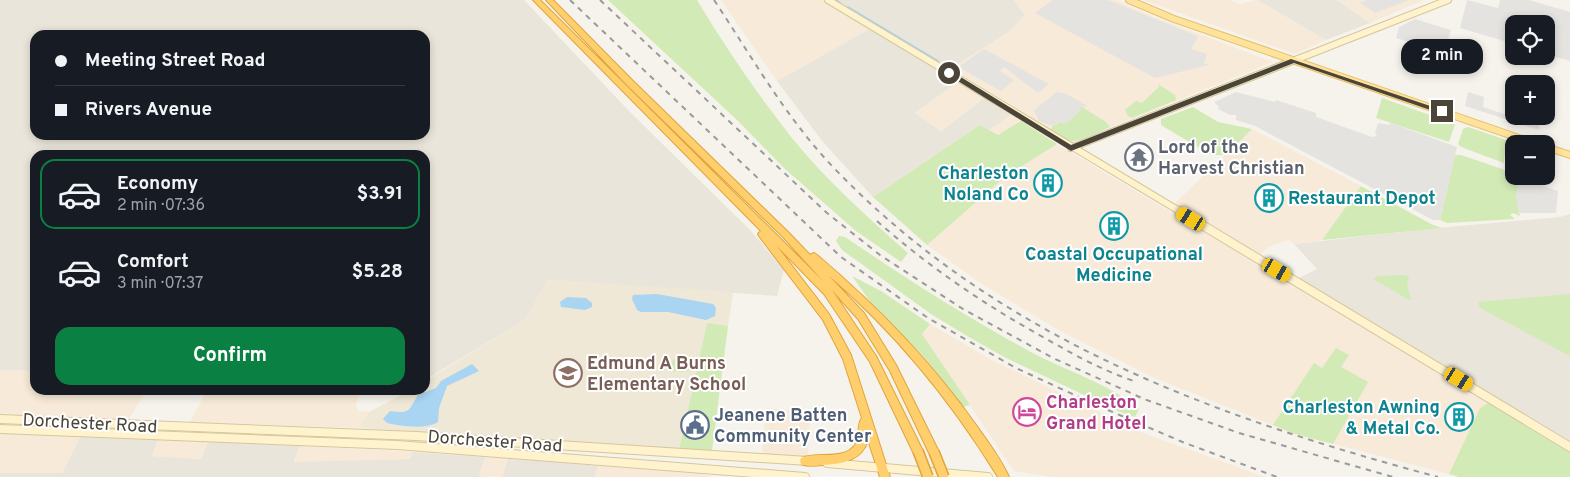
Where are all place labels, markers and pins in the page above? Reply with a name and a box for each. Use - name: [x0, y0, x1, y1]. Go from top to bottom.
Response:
- place label: Lord of the Harvest Christian: [1158, 137, 1305, 181]
- temple icon: Lord of the Harvest Christian: [1124, 142, 1154, 172]
- place label: Charleston Noland Co: [938, 163, 1029, 207]
- building icon: Charleston Noland Co: [1033, 168, 1063, 198]
- building icon: Restaurant Depot: [1254, 183, 1284, 213]
- place label: Restaurant Depot: [1288, 188, 1436, 211]
- building icon: Coastal Occupational Medicine: [1099, 211, 1129, 241]
- place label: Coastal Occupational Medicine: [1025, 244, 1203, 288]
- place label: Edmund A Burns Elementary School: [587, 353, 746, 397]
- school or university icon: Edmund A Burns Elementary School: [553, 358, 583, 388]
- place label: Charleston Grand Hotel: [1046, 392, 1147, 436]
- hotel icon: Charleston Grand Hotel: [1012, 397, 1042, 427]
- place label: Charleston Awning & Metal Co.: [1283, 397, 1440, 441]
- building icon: Charleston Awning & Metal Co.: [1444, 402, 1474, 432]
- place label: Jeanene Batten Community Center: [714, 405, 872, 449]
- public building icon: Jeanene Batten Community Center: [680, 410, 710, 440]

